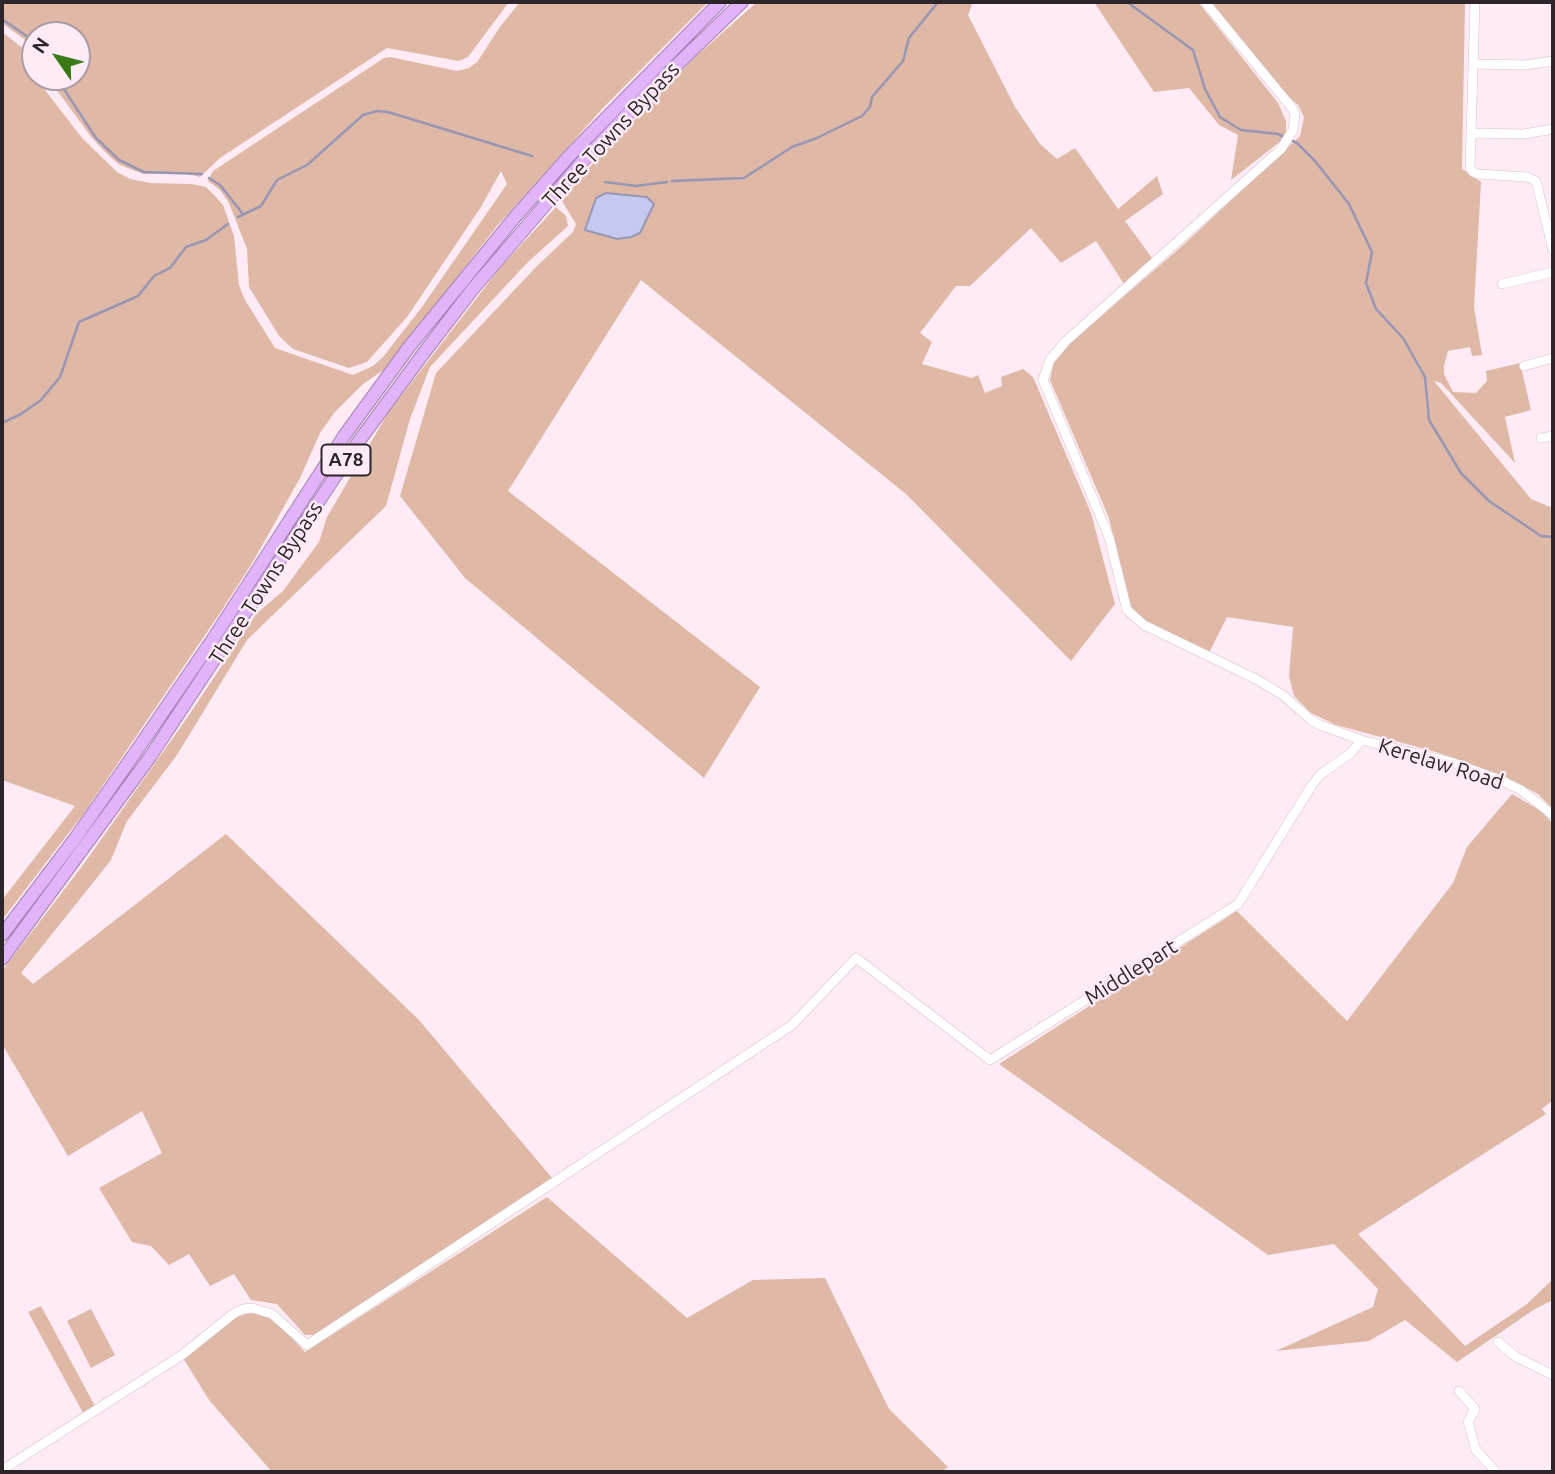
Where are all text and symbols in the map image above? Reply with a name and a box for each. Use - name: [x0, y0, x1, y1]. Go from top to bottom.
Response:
- north arrow: [21, 21, 91, 91]
- text: N: [27, 33, 54, 57]
- street label: Three Towns Bypass: [537, 57, 685, 213]
- road number: A78: [322, 444, 370, 475]
- street label: Three Towns Bypass: [204, 497, 328, 669]
- street label: Kerelaw Road: [1375, 733, 1507, 795]
- street label: Middlepart: [1080, 934, 1182, 1010]

